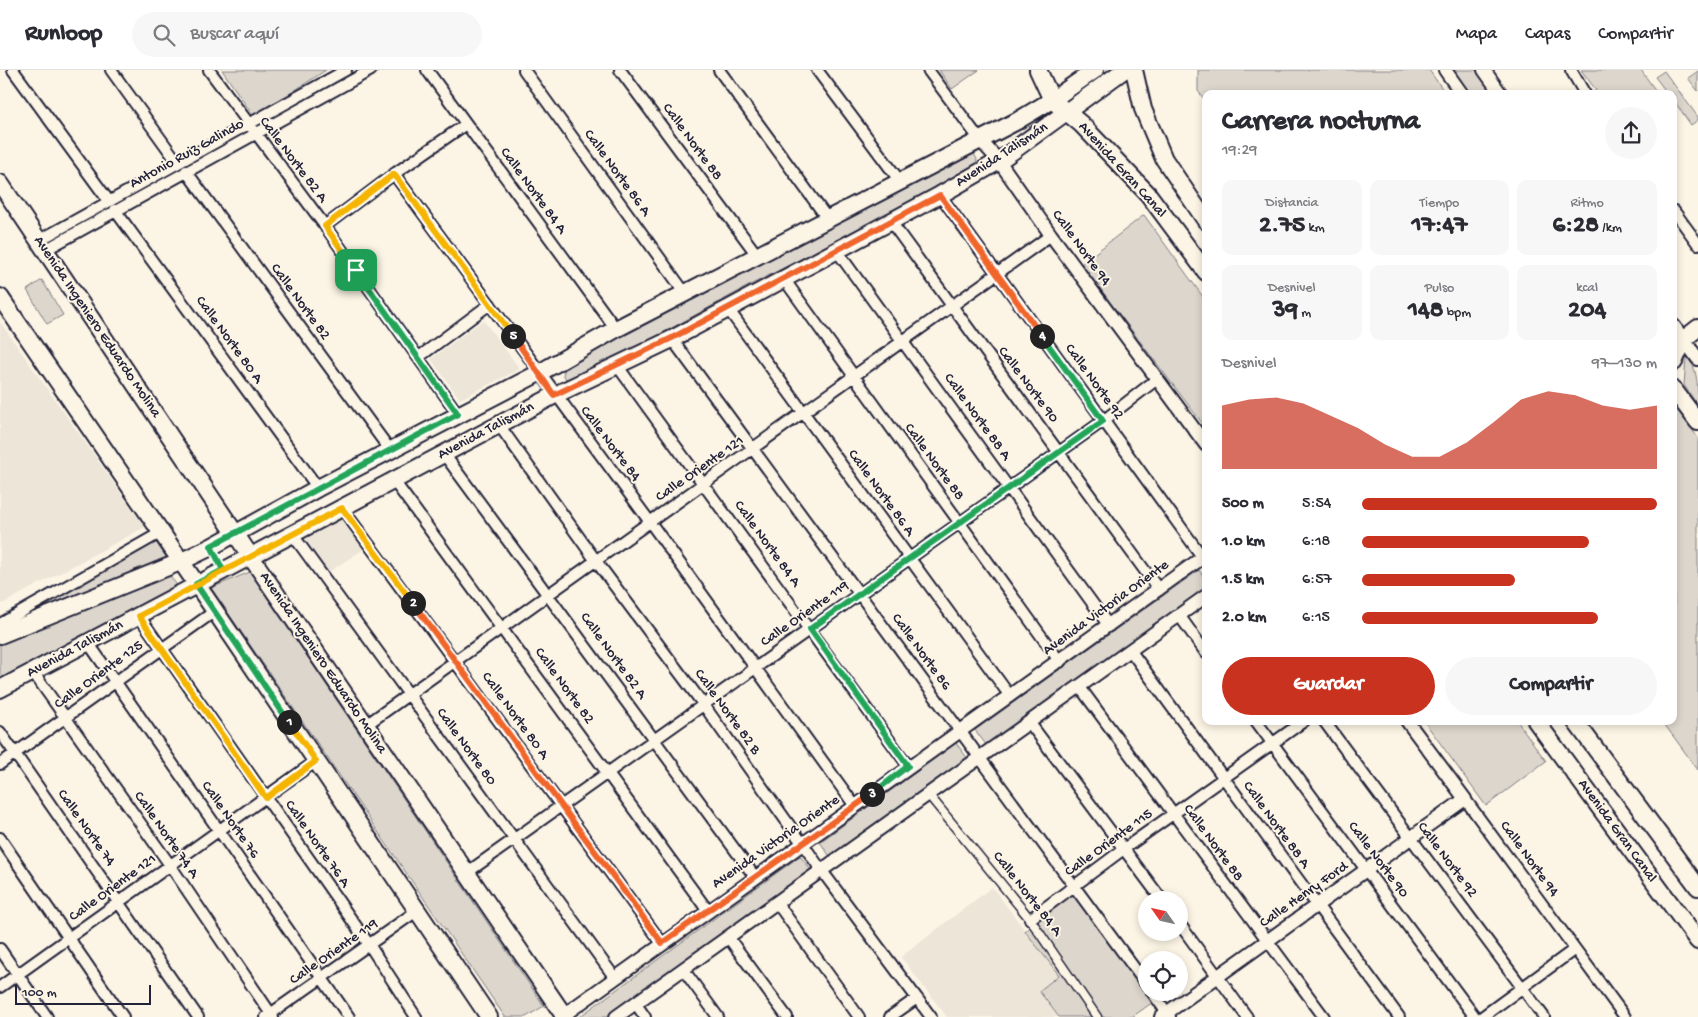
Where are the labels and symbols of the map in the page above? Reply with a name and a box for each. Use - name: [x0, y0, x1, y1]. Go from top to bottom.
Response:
- street label: Calle Norte 88: [658, 100, 726, 184]
- street label: Calle Norte 82 A: [255, 114, 332, 207]
- street label: Antonio Ruiz Galindo: [127, 115, 248, 193]
- street label: Avenida Talismán: [952, 118, 1052, 192]
- street label: Avenida Gran Canal: [1074, 118, 1170, 222]
- street label: Calle Norte 86 A: [579, 126, 655, 221]
- street label: Calle Norte 84 A: [496, 144, 571, 239]
- street label: Calle Norte 94: [1047, 207, 1115, 289]
- street label: Avenida Ingeniero Eduardo Molina: [29, 233, 165, 422]
- pin: [335, 249, 377, 291]
- street label: Calle Norte 82: [266, 260, 334, 344]
- street label: Calle Norte 80 A: [191, 293, 267, 388]
- pin: 5: [500, 324, 526, 348]
- pin: 4: [1030, 324, 1054, 348]
- street label: Calle Norte 92: [1060, 340, 1128, 424]
- street label: Calle Norte 90: [994, 343, 1063, 427]
- street label: Calle Norte 88 A: [939, 370, 1015, 465]
- street label: Avenida Talismán: [435, 398, 537, 464]
- street label: Calle Norte 84: [576, 403, 644, 485]
- street label: Calle Norte 88: [900, 420, 968, 504]
- street label: Calle Oriente 121: [652, 432, 748, 506]
- street label: Calle Norte 86 A: [843, 446, 919, 541]
- street label: Calle Norte 84 A: [730, 497, 805, 592]
- street label: Avenida Victoria Oriente: [1039, 556, 1173, 660]
- street label: Avenida Ingeniero Eduardo Molina: [255, 569, 391, 758]
- street label: Calle Oriente 119: [757, 577, 853, 651]
- pin: 2: [400, 590, 426, 616]
- street label: Calle Norte 82 A: [576, 609, 651, 704]
- street label: Calle Norte 86: [887, 610, 955, 694]
- street label: Avenida Talismán: [24, 616, 126, 682]
- street label: Calle Oriente 125: [51, 637, 147, 713]
- street label: Calle Norte 82: [530, 644, 598, 728]
- street label: Calle Norte 82 B: [690, 666, 764, 759]
- street label: Calle Norte 80 A: [477, 669, 553, 764]
- street label: Calle Norte 80: [432, 705, 500, 790]
- pin: 1: [276, 710, 302, 734]
- street label: Avenida Gran Canal: [1573, 776, 1661, 886]
- street label: Calle Norte 76: [197, 778, 263, 862]
- street label: Calle Norte 88 A: [1238, 778, 1314, 873]
- pin: 3: [860, 782, 884, 806]
- street label: Calle Norte 74: [53, 786, 119, 870]
- street label: Calle Norte 74 A: [129, 788, 203, 883]
- street label: Avenida Victoria Oriente: [709, 791, 843, 893]
- street label: Calle Norte 76 A: [280, 797, 354, 892]
- street label: Calle Norte 88: [1179, 801, 1247, 885]
- street label: Calle Oriente 115: [1062, 805, 1157, 881]
- street label: Calle Norte 90: [1344, 818, 1413, 902]
- street label: Calle Norte 94: [1495, 818, 1563, 900]
- street label: Calle Norte 92: [1413, 819, 1481, 901]
- street label: Calle Norte 84 A: [988, 848, 1066, 941]
- street label: Calle Oriente 121: [66, 850, 160, 926]
- street label: Calle Henry Ford: [1256, 857, 1353, 932]
- north arrow: [1138, 891, 1188, 941]
- street label: Calle Oriente 119: [286, 915, 382, 989]
- scale bar: [15, 982, 151, 1005]

